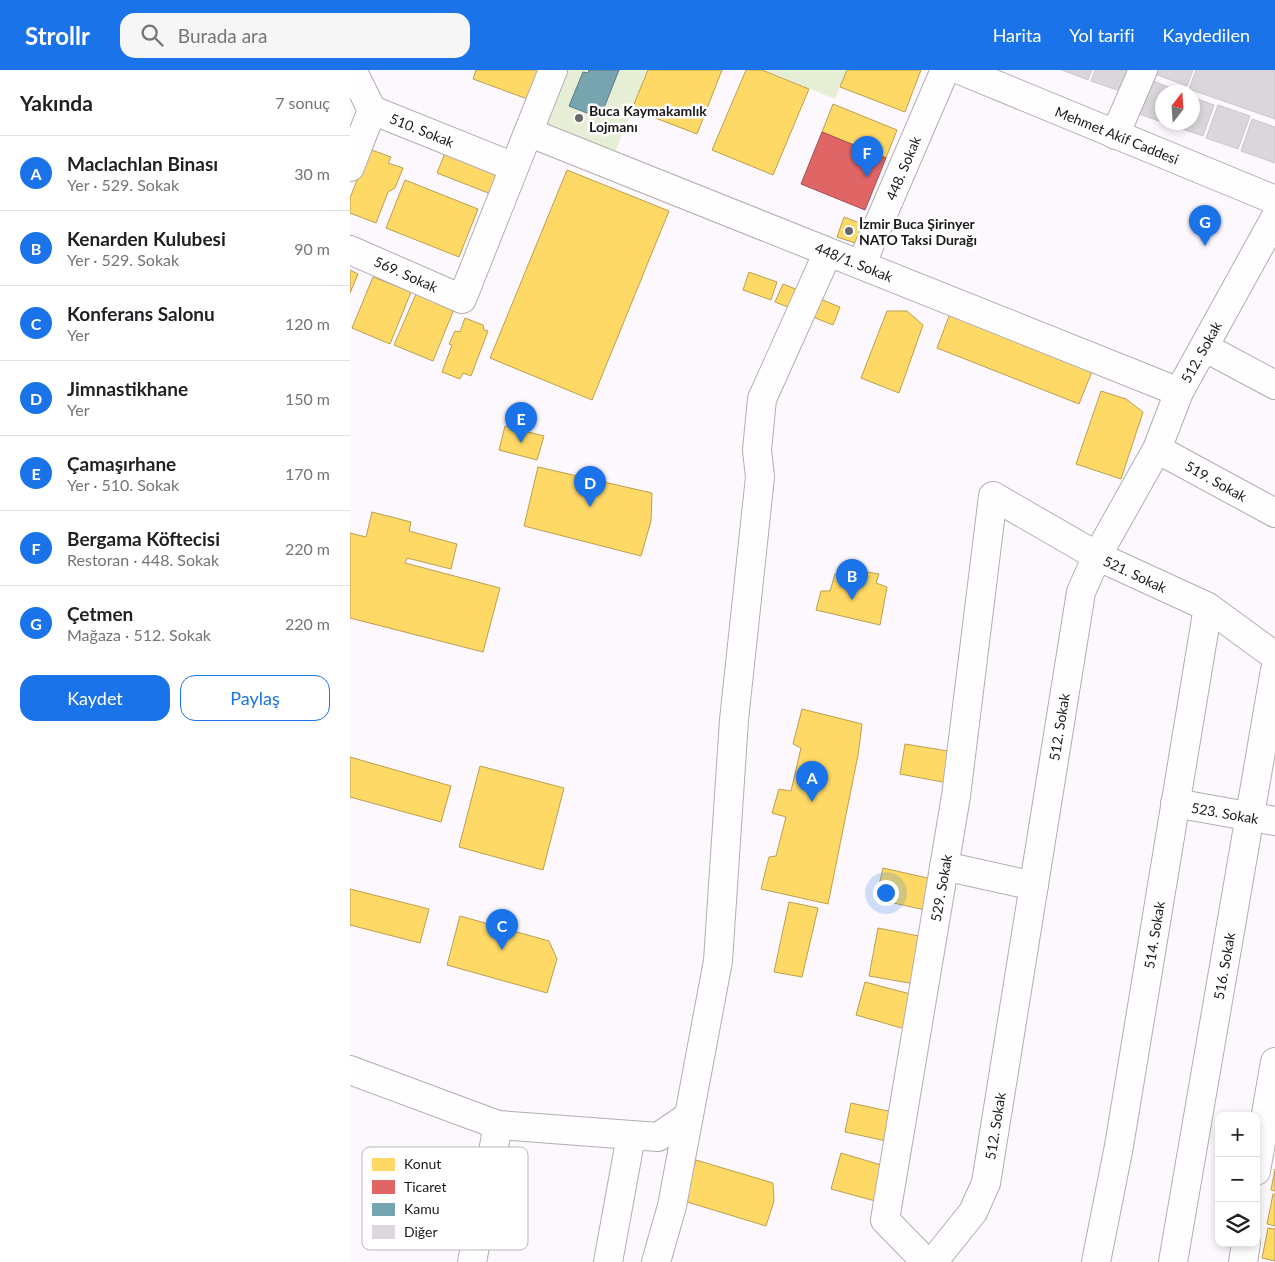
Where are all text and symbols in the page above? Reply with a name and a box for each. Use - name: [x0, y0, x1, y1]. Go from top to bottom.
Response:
- search box: [120, 13, 470, 58]
- text: Strollr: [25, 21, 90, 50]
- icon: search: [138, 21, 166, 49]
- text: Burada ara: [178, 24, 267, 47]
- text: Harita: [993, 24, 1041, 46]
- text: Yol tarifi: [1069, 24, 1135, 46]
- text: Kaydedilen: [1163, 24, 1250, 46]
- north arrow: [1155, 85, 1200, 130]
- text: Yakında: [20, 90, 93, 115]
- text: 7 sonuç: [275, 93, 330, 112]
- place label: Buca Kaymakamlık Lojmanı: [589, 102, 707, 135]
- street label: Mehmet Akif Caddesi: [1053, 102, 1181, 168]
- street label: 510. Sokak: [387, 109, 457, 151]
- marker: Buca Kaymakamlık Lojmanı: [573, 112, 585, 124]
- street label: 448. Sokak: [882, 133, 924, 203]
- pin: F: [851, 136, 883, 177]
- text: Maclachlan Binası: [67, 152, 218, 175]
- text: A: [30, 164, 42, 183]
- text: 30 m: [294, 164, 330, 183]
- text: Yer · 529. Sokak: [67, 175, 179, 194]
- pin: G: [1189, 205, 1221, 246]
- place label: İzmir Buca Şirinyer NATO Taksi Durağı: [859, 215, 977, 248]
- marker: İzmir Buca Şirinyer NATO Taksi Durağı: [843, 225, 855, 237]
- text: Kenarden Kulubesi: [67, 227, 226, 250]
- text: B: [31, 239, 41, 258]
- text: 90 m: [294, 239, 330, 258]
- street label: 448/1. Sokak: [813, 239, 896, 286]
- text: Yer · 529. Sokak: [67, 250, 179, 269]
- street label: 569. Sokak: [372, 252, 441, 296]
- text: Konferans Salonu: [67, 302, 215, 325]
- text: C: [31, 314, 41, 333]
- text: 120 m: [285, 314, 330, 333]
- street label: 512. Sokak: [1177, 317, 1225, 386]
- text: Yer: [67, 325, 90, 344]
- text: Jimnastikhane: [67, 377, 188, 400]
- text: D: [30, 389, 42, 408]
- text: 150 m: [285, 389, 330, 408]
- text: Yer: [67, 400, 90, 419]
- pin: E: [505, 402, 537, 443]
- text: Çamaşırhane: [67, 452, 176, 475]
- street label: 519. Sokak: [1182, 457, 1251, 505]
- text: E: [31, 464, 41, 483]
- text: 170 m: [285, 464, 330, 483]
- pin: D: [574, 466, 606, 507]
- text: Yer · 510. Sokak: [67, 475, 179, 494]
- text: Bergama Köftecisi: [67, 527, 220, 550]
- text: F: [31, 539, 41, 558]
- text: 220 m: [285, 539, 330, 558]
- text: Restoran · 448. Sokak: [67, 550, 219, 569]
- street label: 521. Sokak: [1101, 552, 1170, 596]
- pin: B: [836, 559, 868, 600]
- text: Çetmen: [67, 602, 133, 625]
- text: G: [30, 614, 42, 633]
- text: 220 m: [285, 614, 330, 633]
- text: Mağaza · 512. Sokak: [67, 625, 211, 644]
- button: Kaydet: [20, 675, 170, 721]
- button: Paylaş: [180, 675, 330, 721]
- street label: 512. Sokak: [1045, 691, 1073, 762]
- pin: A: [796, 761, 828, 802]
- street label: 523. Sokak: [1190, 799, 1261, 827]
- street label: 529. Sokak: [927, 852, 955, 923]
- your location: [873, 880, 899, 906]
- street label: 514. Sokak: [1140, 899, 1168, 970]
- pin: C: [486, 909, 518, 950]
- street label: 516. Sokak: [1210, 930, 1238, 1001]
- street label: 512. Sokak: [981, 1090, 1009, 1161]
- map controls: [1215, 1112, 1260, 1247]
- button: +: [1215, 1112, 1260, 1157]
- legend: [362, 1147, 528, 1250]
- text: Konut: [404, 1155, 441, 1172]
- button: −: [1215, 1157, 1260, 1202]
- text: Ticaret: [404, 1178, 446, 1195]
- text: Kamu: [404, 1200, 440, 1217]
- button: layers: [1215, 1202, 1260, 1247]
- text: Diğer: [404, 1223, 438, 1240]

